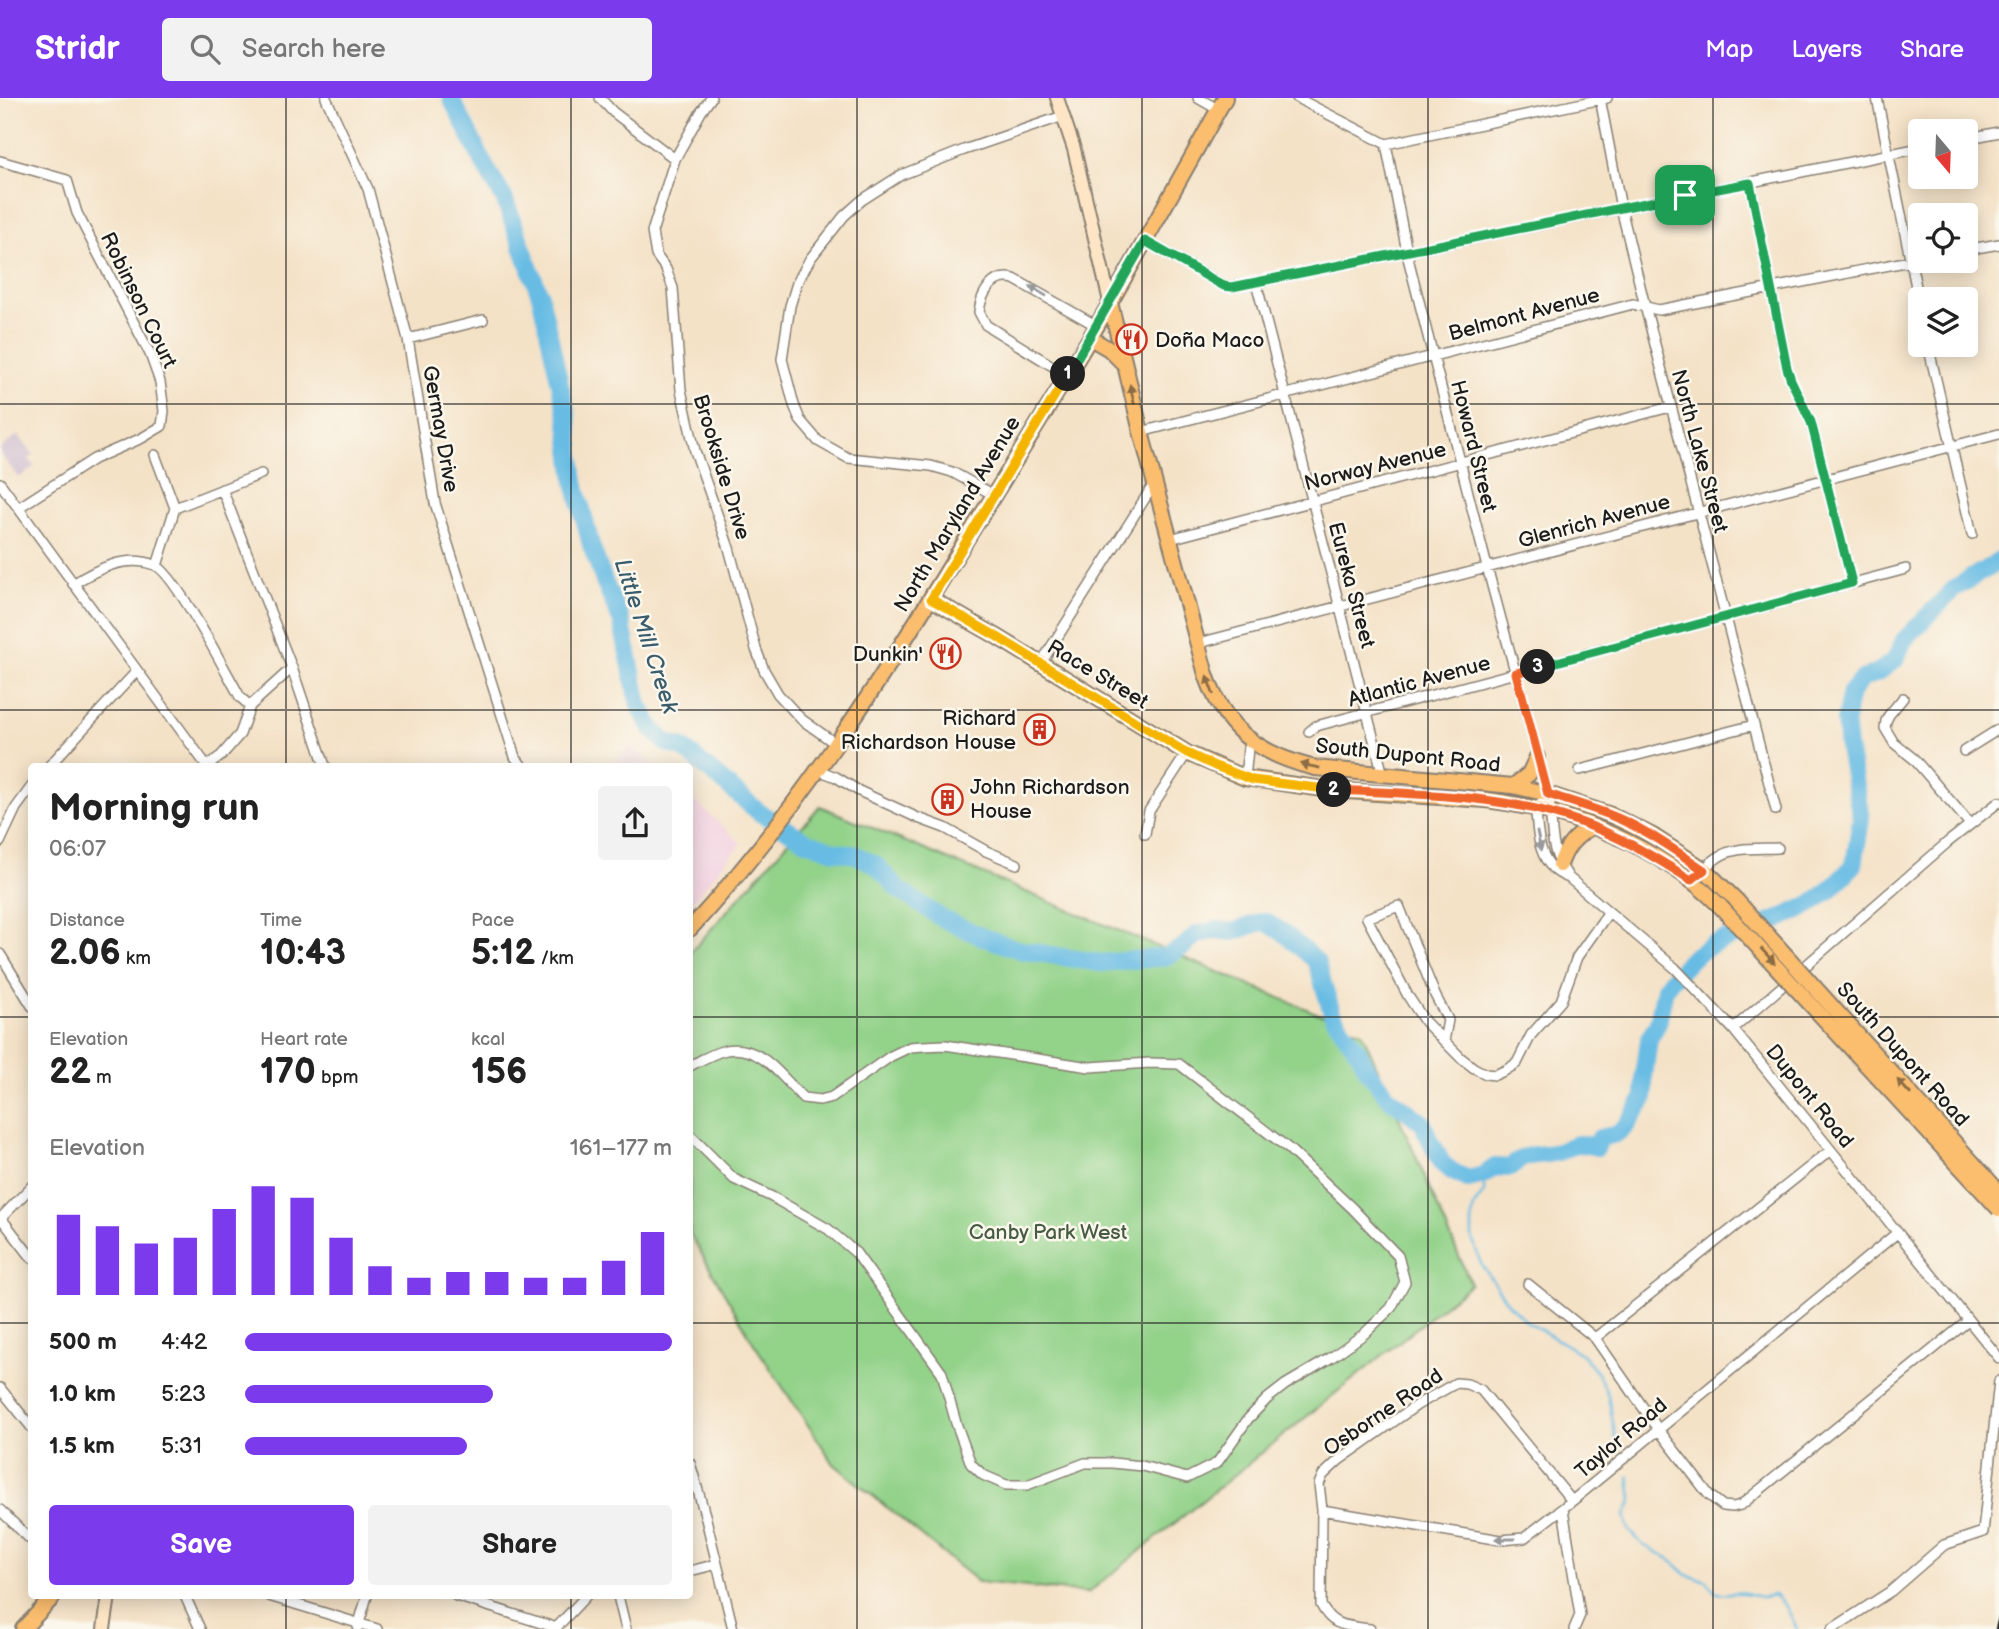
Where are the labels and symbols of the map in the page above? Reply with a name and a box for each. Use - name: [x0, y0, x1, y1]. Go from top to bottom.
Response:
- north arrow: [1908, 119, 1978, 189]
- pin: [1655, 165, 1715, 225]
- street label: Robinson Court: [95, 228, 182, 373]
- street label: Belmont Avenue: [1446, 282, 1602, 347]
- one-way arrow: [1028, 285, 1047, 298]
- restaurant icon: Doña Maco: [1115, 323, 1149, 357]
- place label: Doña Maco: [1155, 328, 1265, 353]
- pin: 1: [1050, 356, 1086, 392]
- street label: Germay Drive: [417, 364, 464, 494]
- street label: North Lake Street: [1666, 367, 1733, 536]
- street label: Howard Street: [1445, 378, 1502, 515]
- one-way arrow: [1127, 383, 1138, 405]
- street label: Brookside Drive: [688, 392, 755, 543]
- street label: North Maryland Avenue: [889, 412, 1026, 617]
- street label: Norway Avenue: [1302, 437, 1449, 496]
- street label: Glenrich Avenue: [1516, 489, 1673, 554]
- street label: Eureka Street: [1323, 519, 1380, 651]
- water label: Little Mill Creek: [608, 555, 684, 718]
- street label: Race Street: [1043, 635, 1153, 715]
- restaurant icon: Dunkin': [929, 637, 963, 671]
- place label: Dunkin': [853, 642, 923, 667]
- street label: Atlantic Avenue: [1345, 650, 1493, 712]
- pin: 3: [1520, 650, 1556, 684]
- one-way arrow: [1204, 674, 1215, 695]
- place label: Richard Richardson House: [841, 706, 1016, 755]
- building icon: Richard Richardson House: [1022, 713, 1056, 747]
- street label: South Dupont Road: [1314, 733, 1502, 778]
- one-way arrow: [1299, 761, 1321, 772]
- pin: 2: [1316, 772, 1352, 808]
- place label: John Richardson House: [970, 775, 1129, 824]
- building icon: John Richardson House: [930, 782, 964, 816]
- one-way arrow: [1534, 830, 1545, 852]
- one-way arrow: [1759, 947, 1775, 964]
- street label: South Dupont Road: [1831, 977, 1974, 1132]
- street label: Dupont Road: [1760, 1040, 1859, 1153]
- one-way arrow: [1897, 1079, 1913, 1096]
- park label: Canby Park West: [969, 1220, 1128, 1245]
- street label: Osborne Road: [1319, 1363, 1448, 1461]
- street label: Taylor Road: [1570, 1393, 1672, 1484]
- one-way arrow: [1493, 1533, 1515, 1545]

